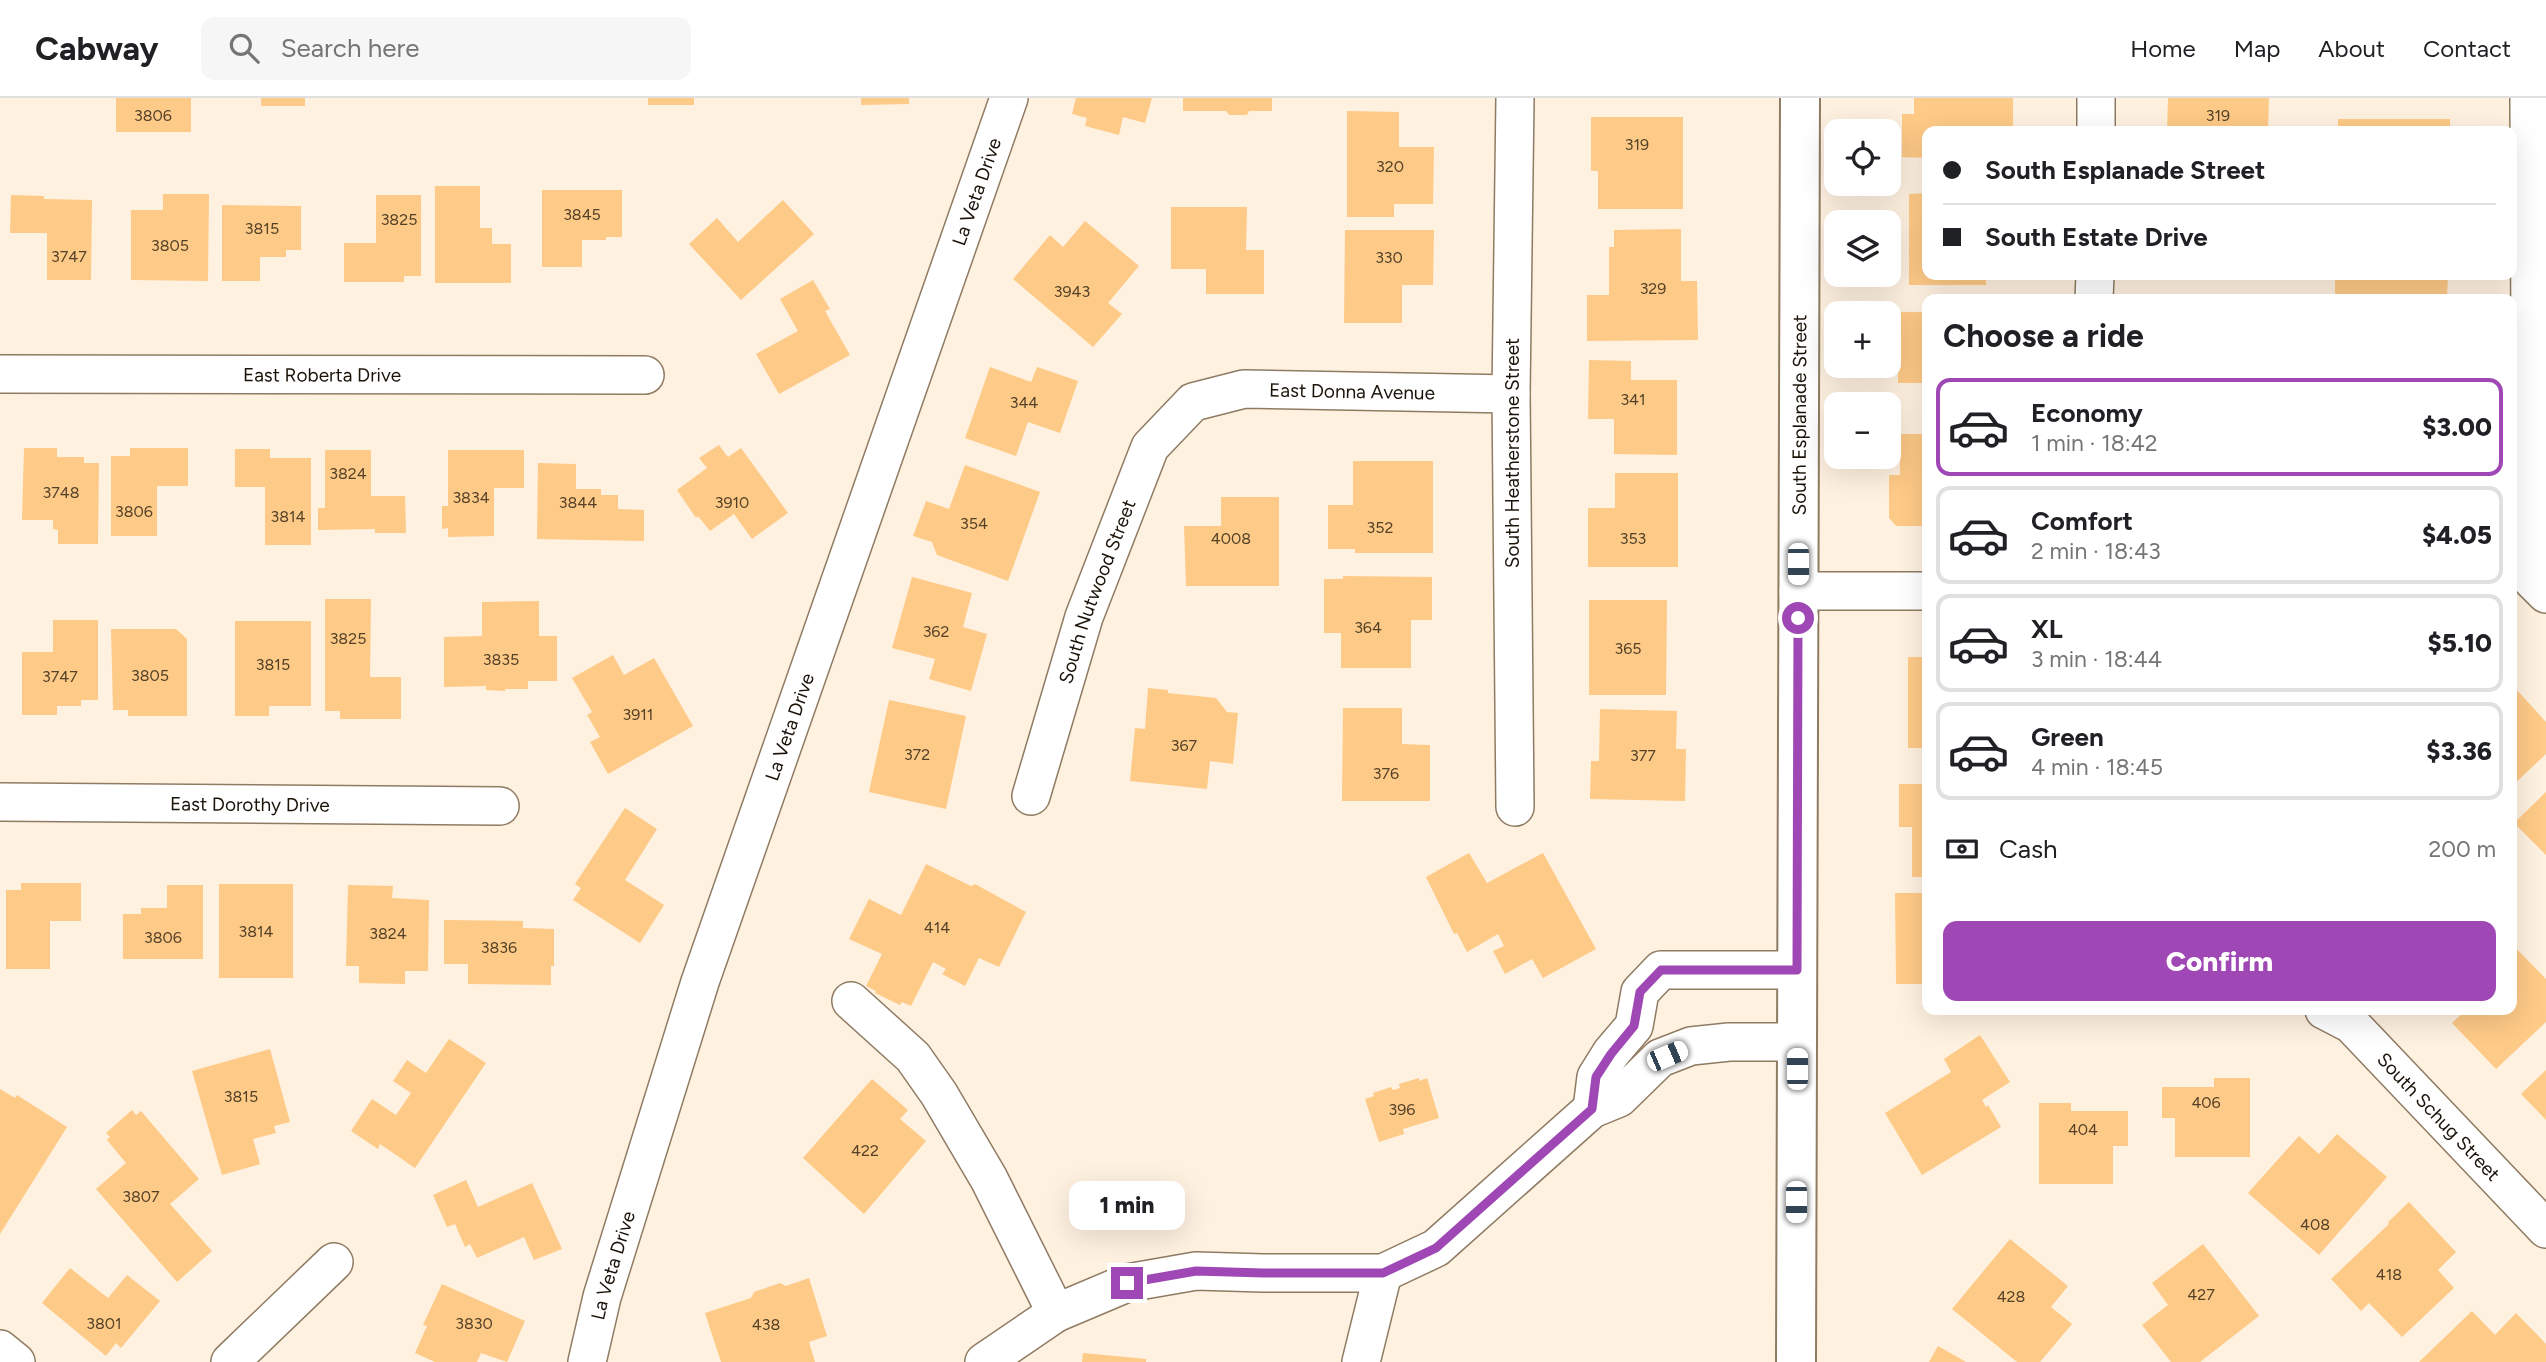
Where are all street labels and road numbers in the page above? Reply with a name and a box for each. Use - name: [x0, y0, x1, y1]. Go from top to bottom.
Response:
- street label: La Veta Drive: [947, 135, 1006, 249]
- street label: South Esplanade Street: [1788, 315, 1811, 515]
- street label: South Heatherstone Street: [1501, 338, 1524, 568]
- street label: East Roberta Drive: [243, 363, 401, 387]
- street label: East Donna Avenue: [1269, 378, 1435, 405]
- street label: South Nutwood Street: [1054, 496, 1141, 686]
- street label: La Veta Drive: [760, 670, 819, 784]
- street label: East Dorothy Drive: [170, 792, 330, 817]
- street label: South Schug Street: [2372, 1048, 2505, 1186]
- street label: La Veta Drive: [586, 1208, 640, 1322]

